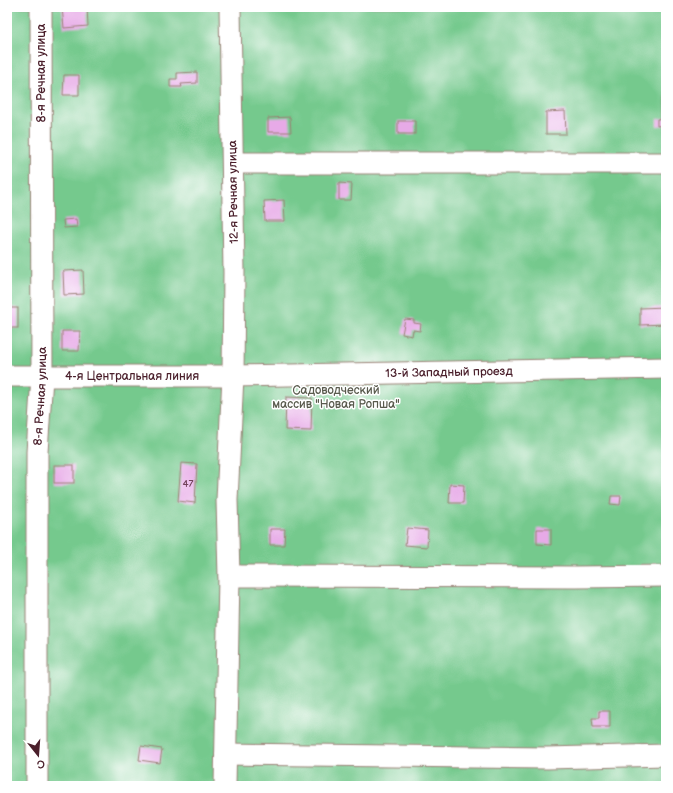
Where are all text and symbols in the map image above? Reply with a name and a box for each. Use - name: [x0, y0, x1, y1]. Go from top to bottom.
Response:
- street label: 8-я Речная улица: [34, 24, 49, 122]
- street label: 12-я Речная улица: [225, 140, 242, 244]
- street label: 8-я Речная улица: [30, 347, 50, 446]
- street label: 13-й Западный проезд: [385, 364, 513, 381]
- street label: 4-я Центральная линия: [65, 369, 199, 384]
- park label: Садоводческий массив "Новая Ропша": [272, 383, 400, 412]
- house number: 47: [182, 478, 194, 490]
- north arrow: [18, 735, 58, 775]
- text: С: [35, 757, 46, 772]

